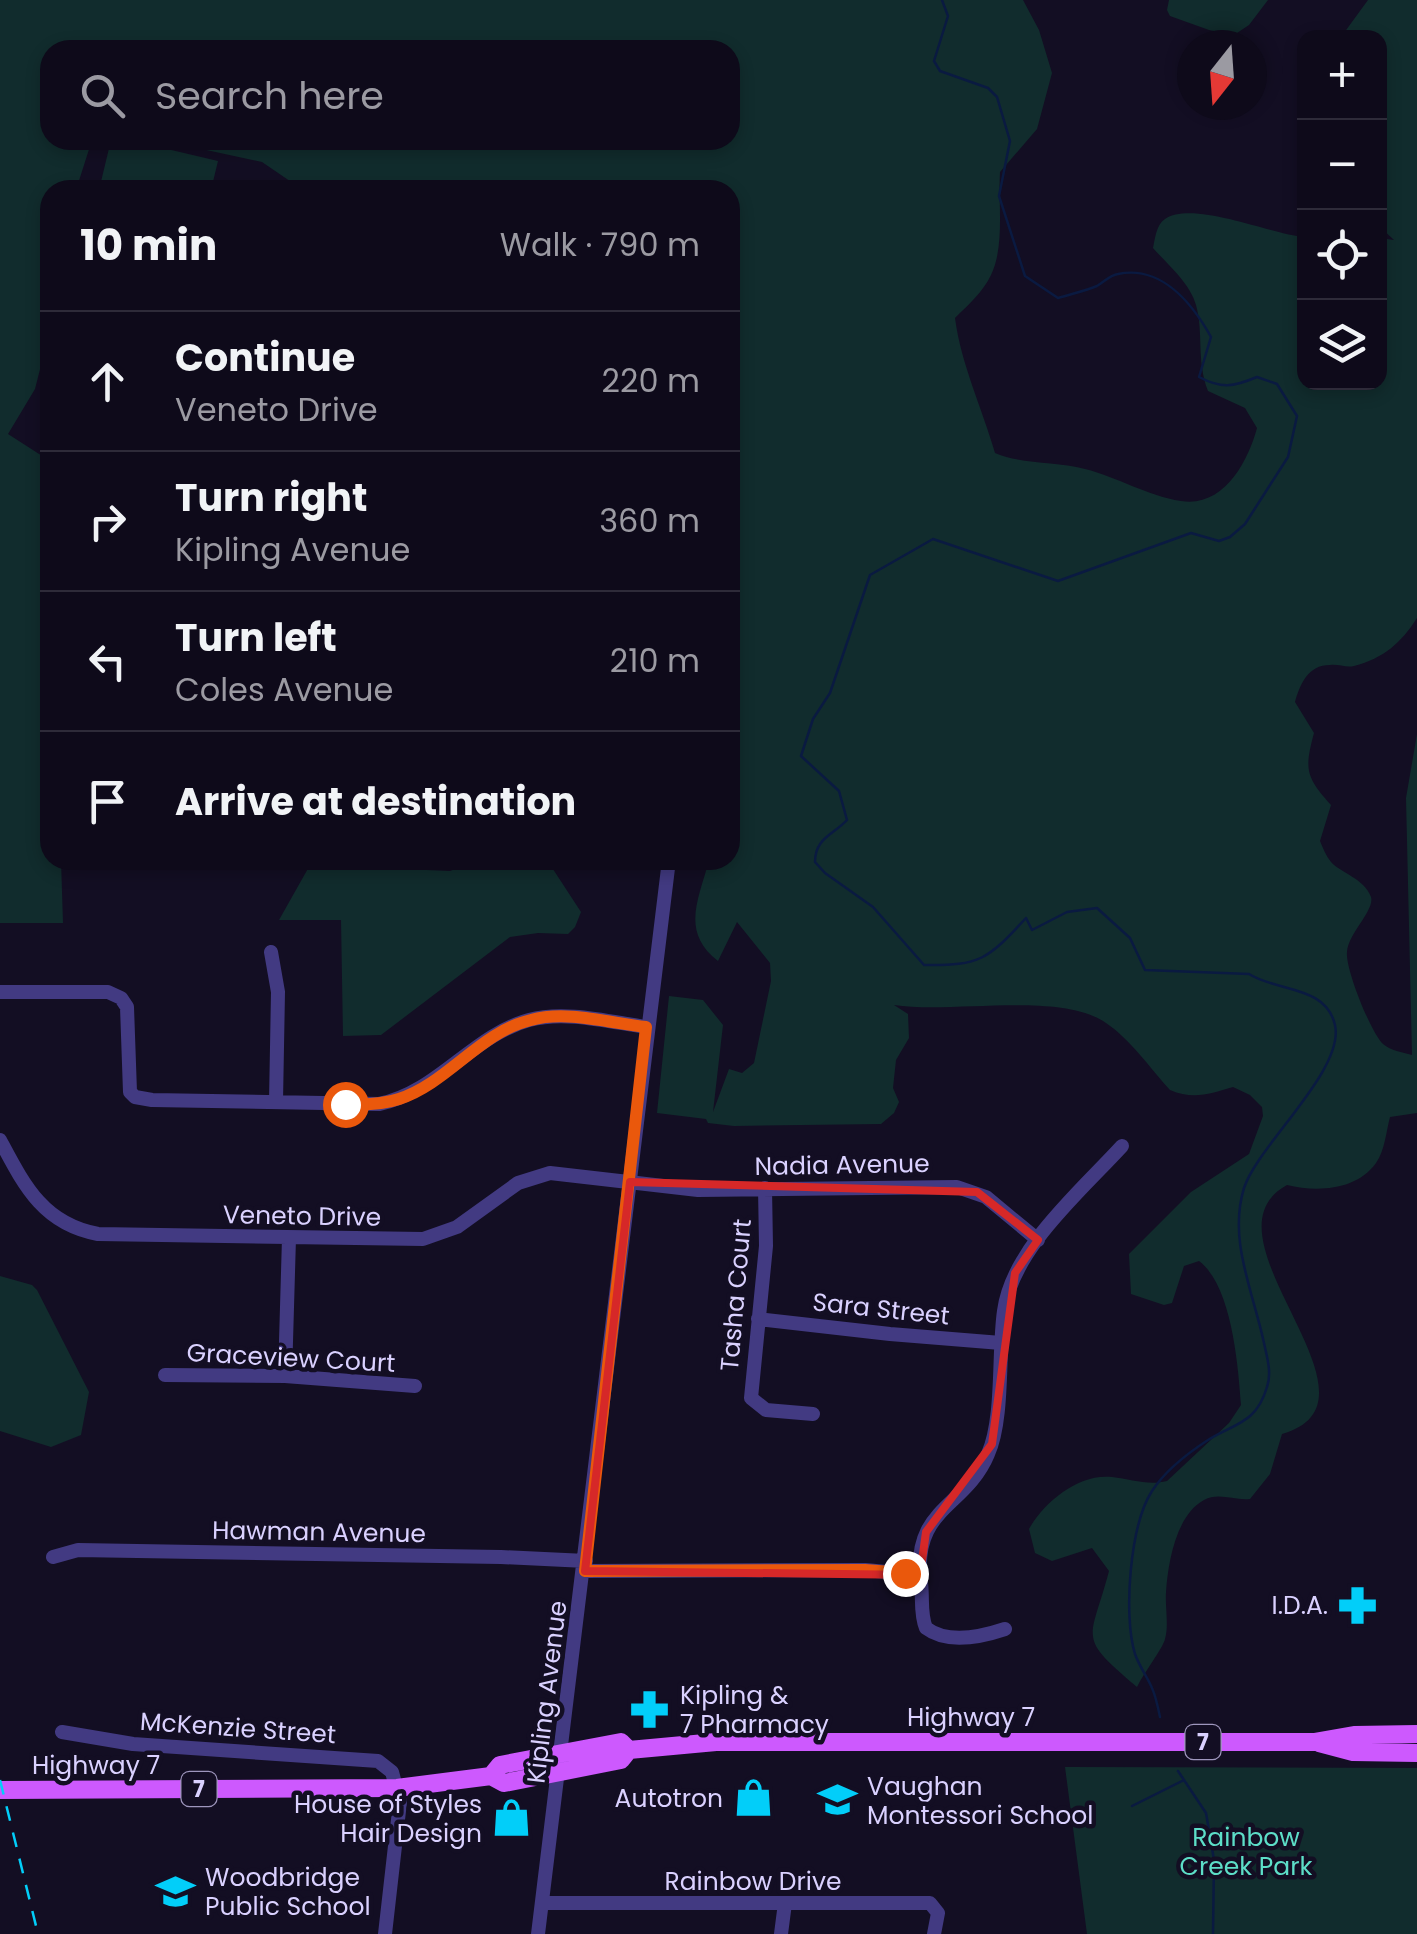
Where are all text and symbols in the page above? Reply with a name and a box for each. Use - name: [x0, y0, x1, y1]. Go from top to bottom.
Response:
- north arrow: [1177, 30, 1267, 120]
- map controls: [1297, 30, 1387, 390]
- button: +: [1297, 30, 1387, 120]
- search box: [40, 40, 740, 150]
- icon: search: [75, 68, 130, 123]
- text: Search here: [155, 69, 384, 122]
- button: −: [1297, 120, 1387, 210]
- button: locate: [1297, 210, 1387, 300]
- text: 10 min: [80, 216, 217, 275]
- text: Walk · 790 m: [500, 222, 700, 267]
- button: layers: [1297, 300, 1387, 390]
- text: Continue: [175, 331, 355, 384]
- icon: ahead: [80, 354, 135, 409]
- text: 220 m: [602, 358, 700, 403]
- text: Veneto Drive: [175, 387, 378, 432]
- text: Turn right: [175, 471, 367, 524]
- icon: right: [80, 494, 135, 549]
- text: 360 m: [599, 498, 700, 543]
- text: Kipling Avenue: [175, 527, 410, 572]
- text: Turn left: [175, 611, 337, 664]
- icon: left: [80, 634, 135, 689]
- text: 210 m: [610, 638, 700, 683]
- text: Coles Avenue: [175, 667, 393, 712]
- icon: arrive: [80, 774, 135, 829]
- text: Arrive at destination: [175, 775, 576, 828]
- route start: [323, 1082, 369, 1128]
- street label: Nadia Avenue: [754, 1146, 930, 1184]
- street label: Veneto Drive: [223, 1197, 381, 1235]
- street label: Tasha Court: [712, 1217, 760, 1373]
- street label: Sara Street: [811, 1284, 951, 1334]
- street label: Graceview Court: [186, 1335, 396, 1381]
- street label: Hawman Avenue: [212, 1513, 426, 1551]
- route end: [883, 1551, 929, 1597]
- pharmacy icon: I.D.A.: [1337, 1584, 1379, 1626]
- place label: I.D.A.: [1272, 1588, 1328, 1623]
- street label: Kipling Avenue: [518, 1599, 576, 1785]
- place label: Kipling & 7 Pharmacy: [680, 1678, 829, 1742]
- pharmacy icon: Kipling & 7 Pharmacy: [629, 1688, 671, 1730]
- street label: Highway 7: [907, 1700, 1035, 1735]
- street label: McKenzie Street: [139, 1704, 337, 1752]
- road number: 7: [1186, 1725, 1220, 1759]
- street label: Highway 7: [32, 1748, 160, 1783]
- place label: Vaughan Montessori School: [867, 1769, 1093, 1833]
- road number: 7: [182, 1772, 216, 1806]
- shop icon: Autotron: [732, 1777, 774, 1819]
- school or university icon: Vaughan Montessori School: [816, 1779, 858, 1821]
- place label: Autotron: [615, 1781, 723, 1816]
- place label: House of Styles Hair Design: [294, 1787, 482, 1851]
- shop icon: House of Styles Hair Design: [491, 1797, 533, 1839]
- park label: Rainbow Creek Park: [1180, 1820, 1312, 1884]
- place label: Woodbridge Public School: [205, 1860, 371, 1924]
- street label: Rainbow Drive: [664, 1864, 842, 1899]
- school or university icon: Woodbridge Public School: [154, 1870, 196, 1912]

